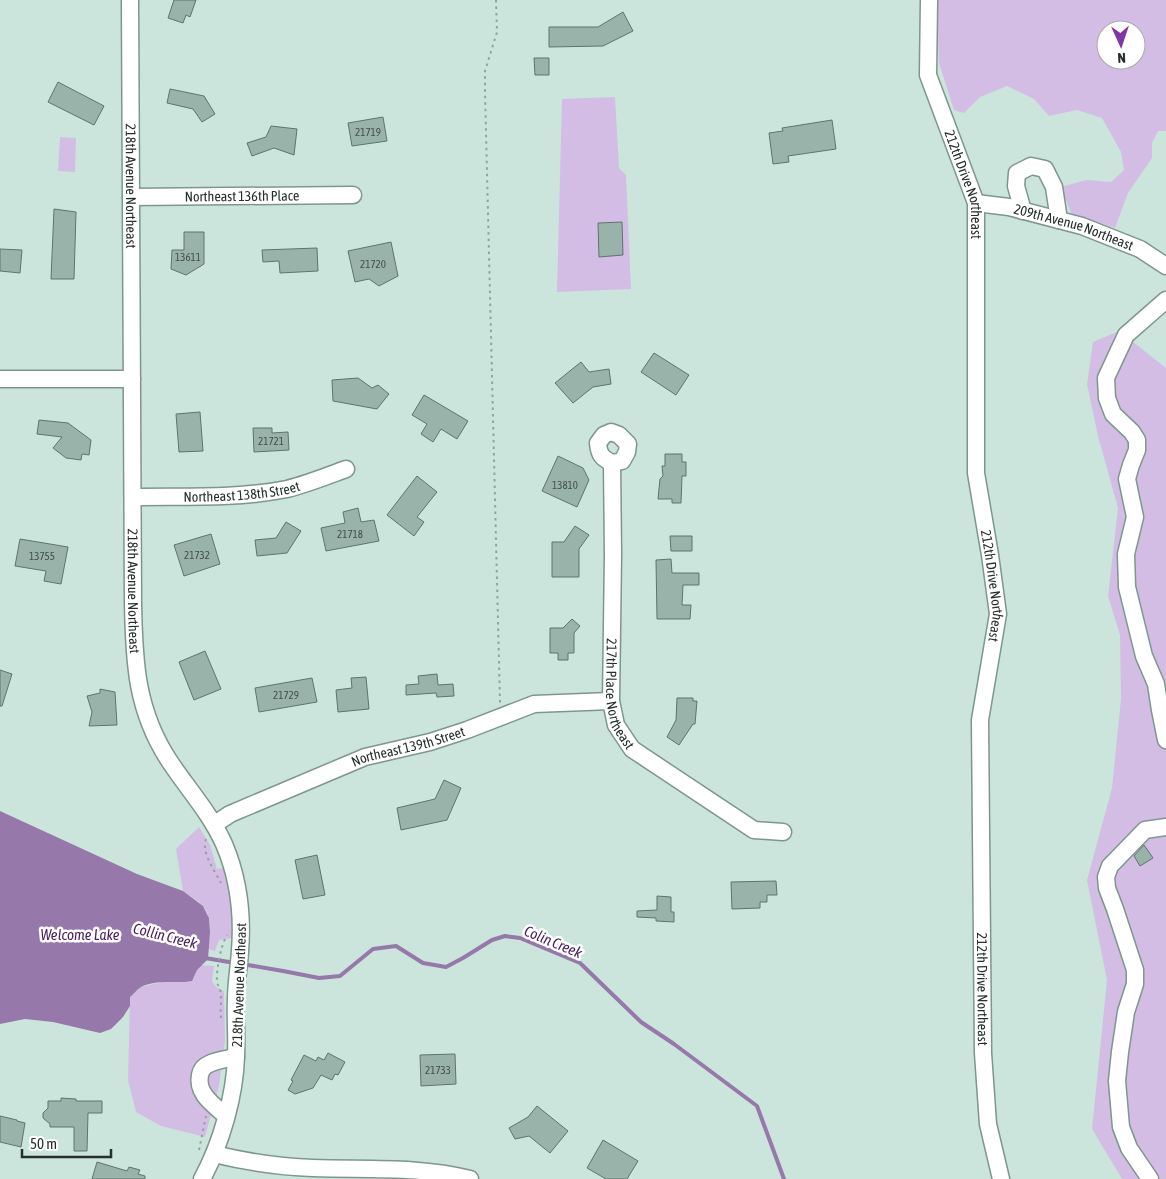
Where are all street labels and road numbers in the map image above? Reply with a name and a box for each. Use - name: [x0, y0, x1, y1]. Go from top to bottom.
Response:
- street label: 218th Avenue Northeast: [123, 124, 139, 248]
- street label: 212th Drive Northeast: [941, 128, 984, 239]
- street label: Northeast 136th Place: [185, 187, 299, 205]
- street label: 209th Avenue Northeast: [1012, 201, 1136, 254]
- street label: Northeast 138th Street: [183, 478, 302, 505]
- street label: 212th Drive Northeast: [978, 528, 1006, 643]
- street label: 218th Avenue Northeast: [125, 529, 143, 654]
- street label: 217th Place Northeast: [603, 638, 638, 752]
- street label: Northeast 139th Street: [349, 723, 467, 770]
- street label: 218th Avenue Northeast: [229, 922, 249, 1048]
- street label: 212th Drive Northeast: [974, 932, 991, 1046]

